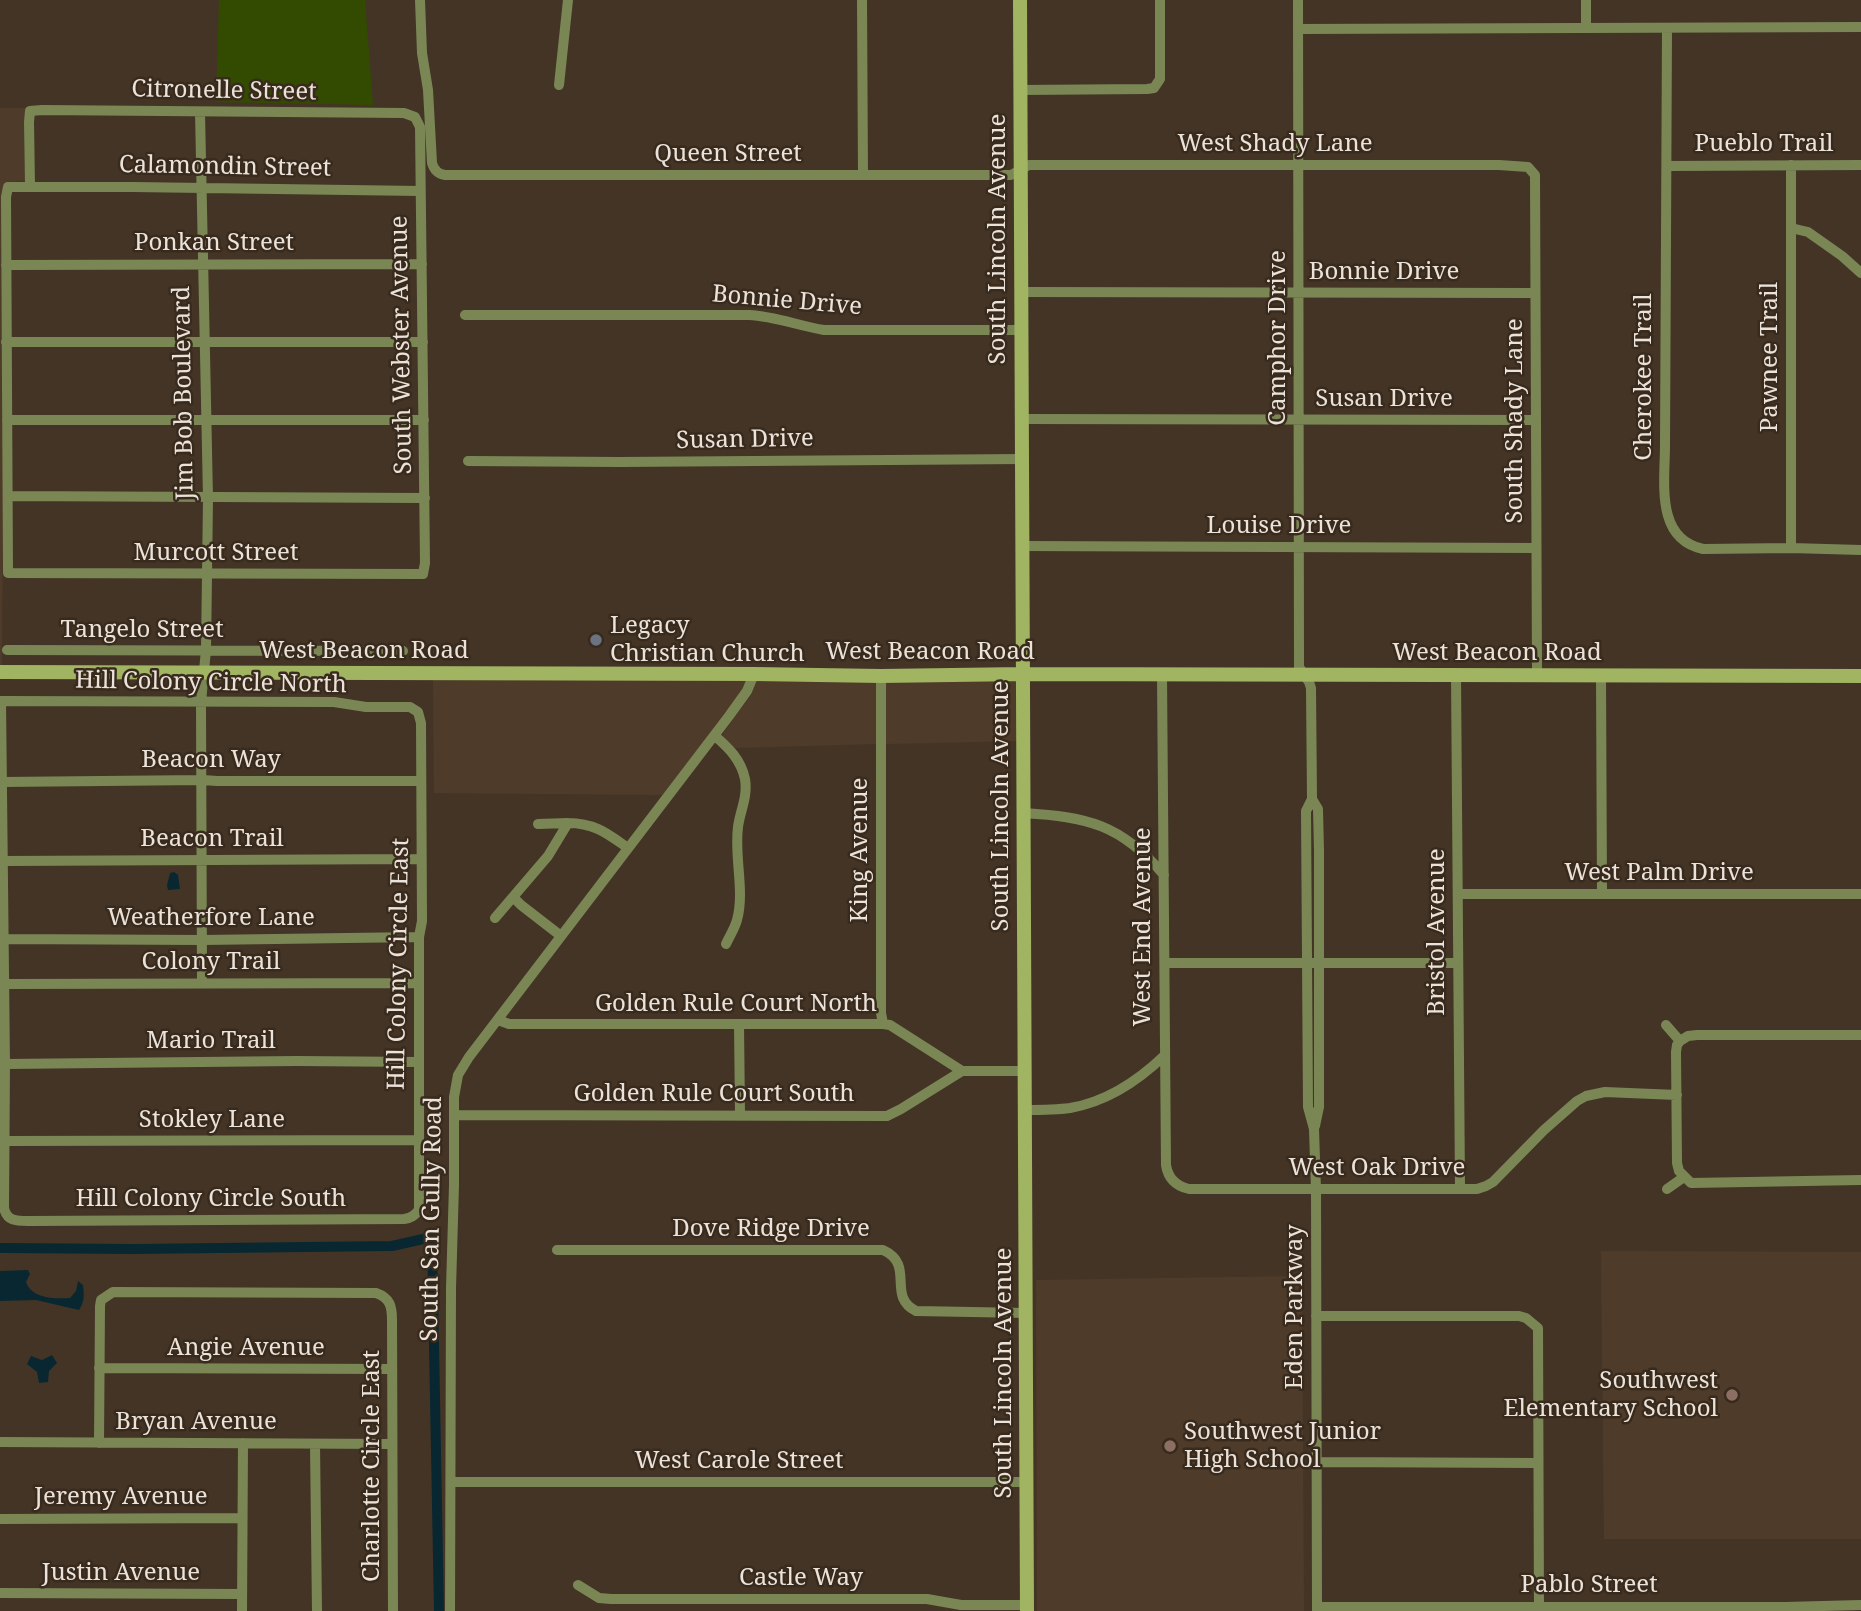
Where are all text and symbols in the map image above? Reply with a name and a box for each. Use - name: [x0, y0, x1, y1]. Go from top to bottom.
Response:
- street label: Citronelle Street: [131, 75, 317, 107]
- street label: South Lincoln Avenue: [984, 114, 1012, 364]
- street label: West Shady Lane: [1177, 130, 1373, 158]
- street label: Pueblo Trail: [1694, 130, 1834, 158]
- street label: Queen Street: [654, 140, 802, 168]
- street label: Calamondin Street: [119, 151, 331, 183]
- street label: South Webster Avenue: [385, 215, 419, 475]
- street label: Ponkan Street: [134, 229, 294, 257]
- street label: Camphor Drive: [1264, 250, 1292, 426]
- street label: Bonnie Drive: [1309, 258, 1459, 286]
- street label: Bonnie Drive: [711, 280, 863, 322]
- street label: Pawnee Trail: [1756, 282, 1784, 432]
- street label: Jim Bob Boulevard: [168, 286, 200, 500]
- street label: Cherokee Trail: [1630, 293, 1658, 461]
- street label: South Shady Lane: [1501, 318, 1529, 524]
- street label: Susan Drive: [1315, 385, 1453, 413]
- street label: Susan Drive: [676, 424, 814, 456]
- street label: Louise Drive: [1207, 512, 1351, 540]
- street label: Murcott Street: [134, 539, 298, 567]
- place label: Legacy Christian Church: [610, 612, 805, 668]
- street label: Tangelo Street: [60, 616, 224, 644]
- marker: Legacy Christian Church: [588, 632, 604, 648]
- street label: West Beacon Road: [259, 637, 469, 665]
- street label: West Beacon Road: [825, 638, 1035, 666]
- street label: West Beacon Road: [1392, 639, 1602, 667]
- street label: Hill Colony Circle North: [75, 666, 347, 700]
- street label: South Lincoln Avenue: [987, 681, 1015, 931]
- street label: Beacon Way: [141, 746, 281, 774]
- street label: King Avenue: [846, 778, 874, 922]
- street label: Beacon Trail: [140, 825, 284, 853]
- street label: West End Avenue: [1129, 827, 1157, 1027]
- street label: Hill Colony Circle East: [382, 838, 416, 1090]
- street label: Bristol Avenue: [1423, 848, 1451, 1016]
- street label: West Palm Drive: [1564, 859, 1754, 887]
- street label: Weatherfore Lane: [107, 904, 315, 932]
- street label: Colony Trail: [142, 948, 280, 976]
- street label: Golden Rule Court North: [595, 990, 877, 1018]
- street label: Mario Trail: [146, 1027, 276, 1055]
- street label: Golden Rule Court South: [574, 1080, 854, 1108]
- street label: South San Gully Road: [415, 1096, 449, 1342]
- street label: Stokley Lane: [139, 1106, 285, 1134]
- street label: West Oak Drive: [1289, 1154, 1465, 1182]
- street label: Hill Colony Circle South: [76, 1185, 346, 1213]
- street label: Dove Ridge Drive: [672, 1215, 870, 1243]
- street label: Eden Parkway: [1281, 1225, 1309, 1389]
- street label: South Lincoln Avenue: [990, 1248, 1018, 1498]
- street label: Angie Avenue: [167, 1334, 325, 1362]
- street label: Charlotte Circle East: [358, 1350, 386, 1582]
- place label: Southwest Elementary School: [1503, 1367, 1718, 1423]
- marker: Southwest Elementary School: [1724, 1387, 1740, 1403]
- street label: Bryan Avenue: [115, 1408, 277, 1436]
- place label: Southwest Junior High School: [1184, 1418, 1381, 1474]
- marker: Southwest Junior High School: [1162, 1438, 1178, 1454]
- street label: West Carole Street: [635, 1447, 843, 1475]
- street label: Jeremy Avenue: [34, 1483, 208, 1511]
- street label: Justin Avenue: [42, 1559, 200, 1587]
- street label: Castle Way: [739, 1564, 863, 1592]
- street label: Pablo Street: [1520, 1571, 1658, 1599]

